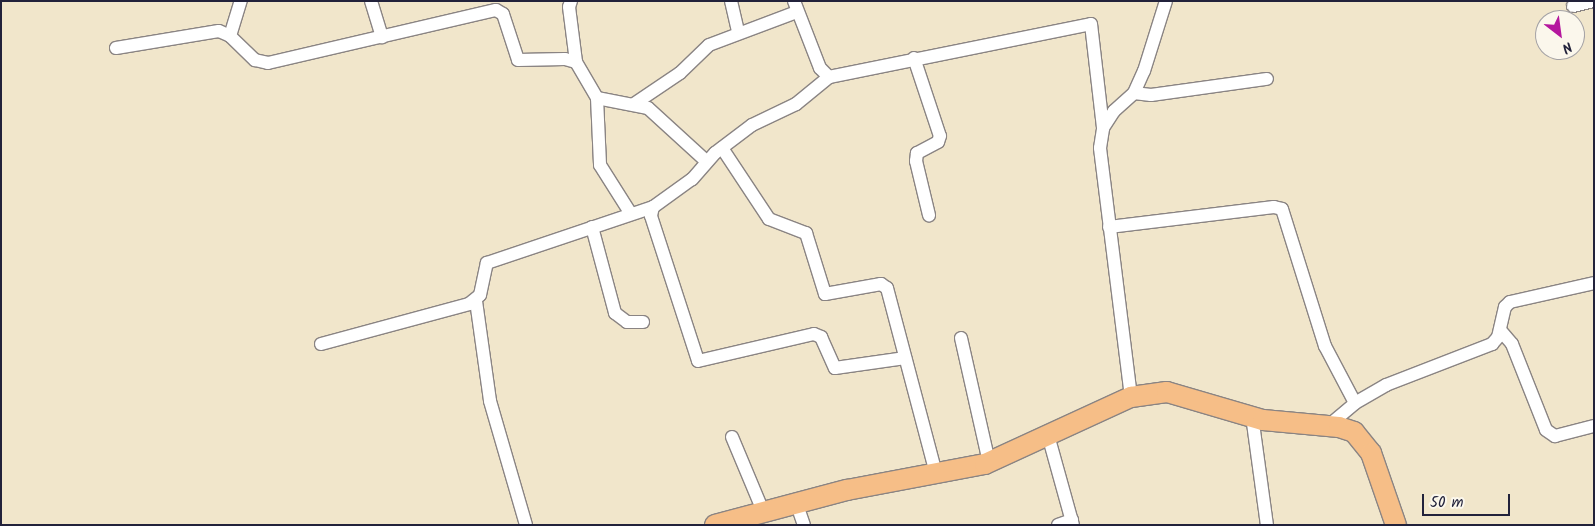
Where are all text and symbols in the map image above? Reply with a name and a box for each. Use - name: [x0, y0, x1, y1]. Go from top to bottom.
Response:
- north arrow: [1535, 10, 1585, 60]
- text: N: [1558, 35, 1576, 59]
- scale bar: [1425, 484, 1512, 516]
- text: 50 m: [1430, 491, 1464, 515]

